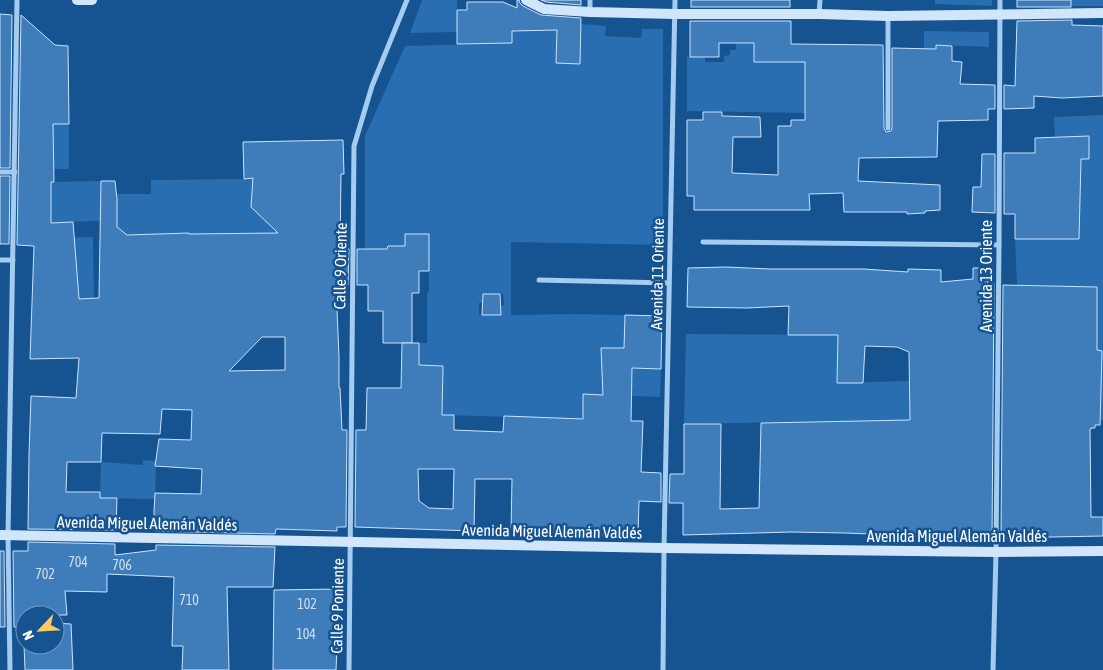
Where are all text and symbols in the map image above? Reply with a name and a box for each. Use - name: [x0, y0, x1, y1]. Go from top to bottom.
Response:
- street label: Avenida 11 Oriente: [647, 218, 667, 330]
- street label: Avenida 13 Oriente: [977, 220, 995, 332]
- street label: Calle 9 Oriente: [330, 223, 350, 309]
- street label: Avenida Miguel Alemán Valdés: [57, 512, 238, 535]
- street label: Avenida Miguel Alemán Valdés: [462, 520, 643, 543]
- street label: Avenida Miguel Alemán Valdés: [867, 527, 1048, 546]
- house number: 704: [68, 554, 88, 570]
- house number: 706: [112, 557, 132, 573]
- street label: Calle 9 Poniente: [327, 558, 347, 654]
- house number: 702: [35, 566, 55, 582]
- house number: 710: [179, 592, 199, 608]
- house number: 102: [297, 596, 317, 612]
- north arrow: [15, 605, 65, 655]
- house number: 104: [296, 626, 316, 642]
- text: N: [19, 628, 37, 643]

